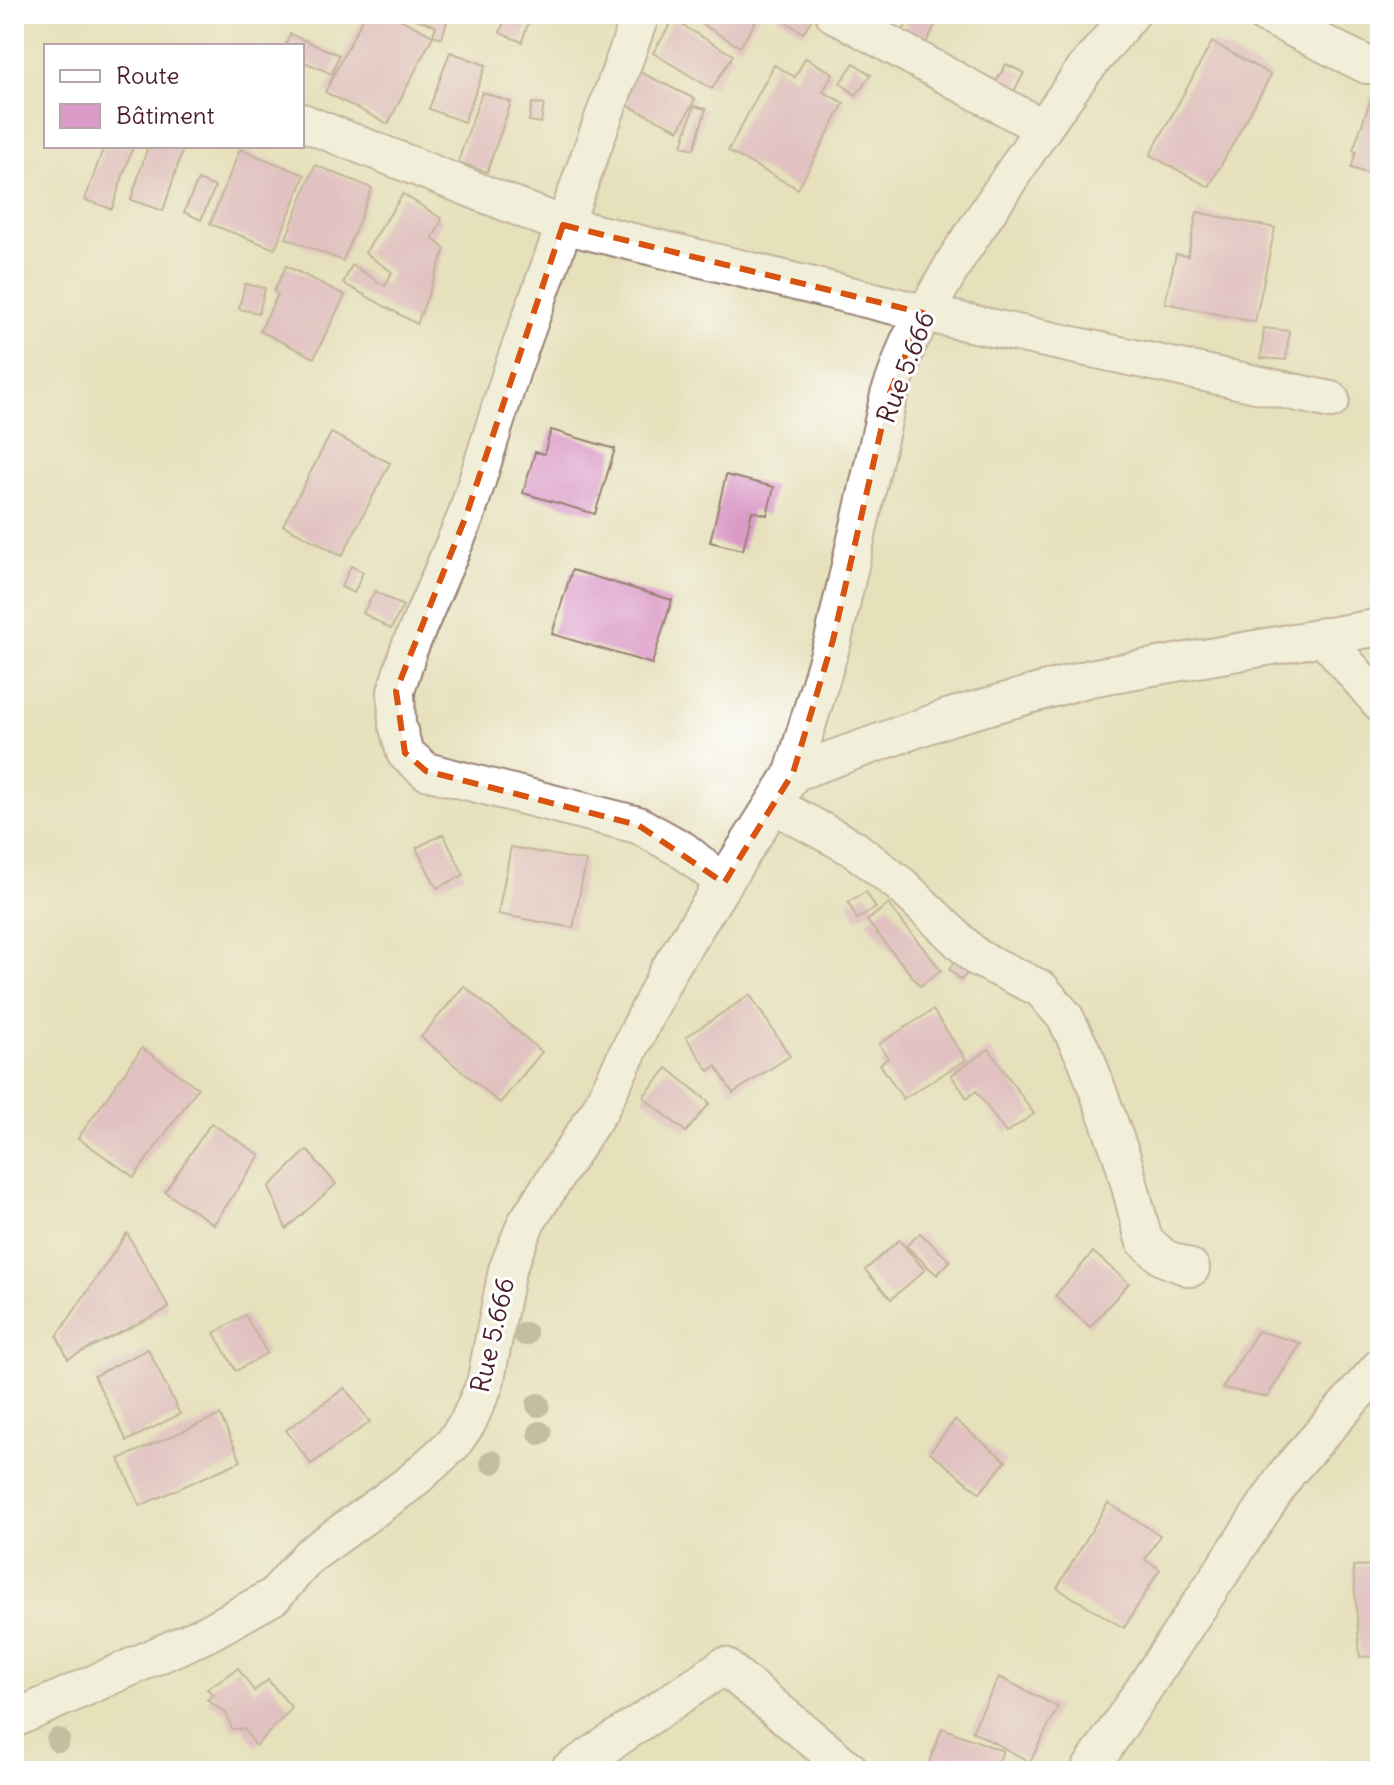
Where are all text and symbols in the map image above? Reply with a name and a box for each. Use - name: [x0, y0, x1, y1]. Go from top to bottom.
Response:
- legend: [44, 44, 304, 148]
- text: Route: [116, 60, 179, 90]
- text: Bâtiment: [116, 100, 215, 130]
- street label: Rue 5.666: [869, 306, 941, 428]
- street label: Rue 5.666: [463, 1274, 521, 1396]

